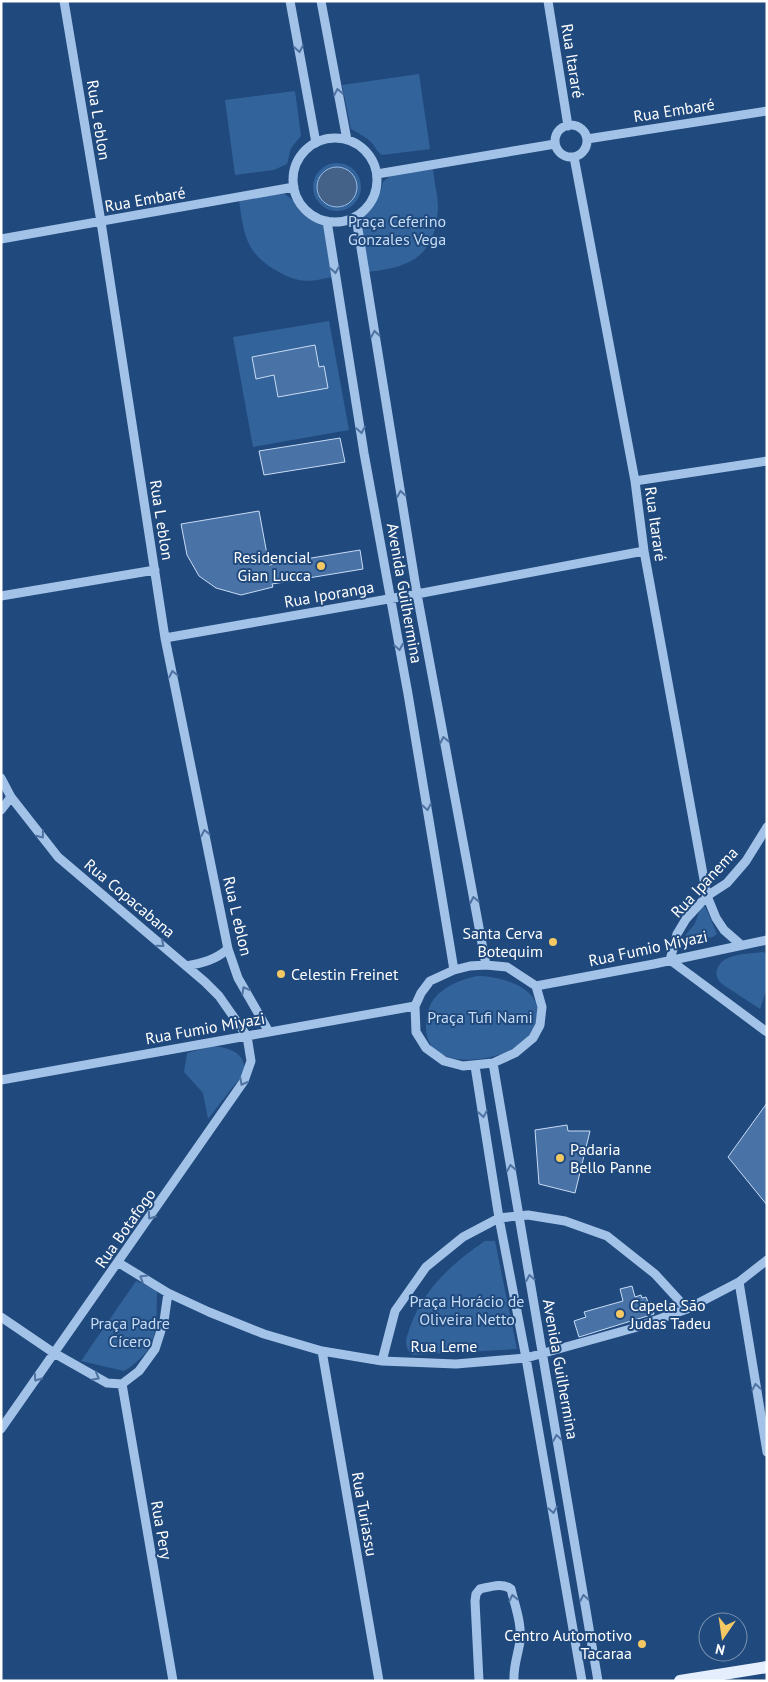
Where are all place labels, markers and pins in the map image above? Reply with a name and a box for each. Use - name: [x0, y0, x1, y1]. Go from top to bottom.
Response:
- place label: Residencial Gian Lucca: [233, 547, 311, 585]
- marker: Residencial Gian Lucca: [315, 560, 327, 572]
- place label: Santa Cerva Botequim: [462, 923, 543, 961]
- marker: Santa Cerva Botequim: [547, 936, 559, 948]
- place label: Celestin Freinet: [291, 964, 399, 984]
- marker: Celestin Freinet: [275, 968, 287, 980]
- place label: Padaria Bello Panne: [570, 1139, 652, 1177]
- marker: Padaria Bello Panne: [554, 1152, 566, 1164]
- place label: Capela São Judas Tadeu: [629, 1295, 711, 1333]
- marker: Capela São Judas Tadeu: [614, 1308, 626, 1320]
- place label: Centro Automotivo Tacaraa: [504, 1625, 632, 1663]
- marker: Centro Automotivo Tacaraa: [636, 1638, 648, 1650]

